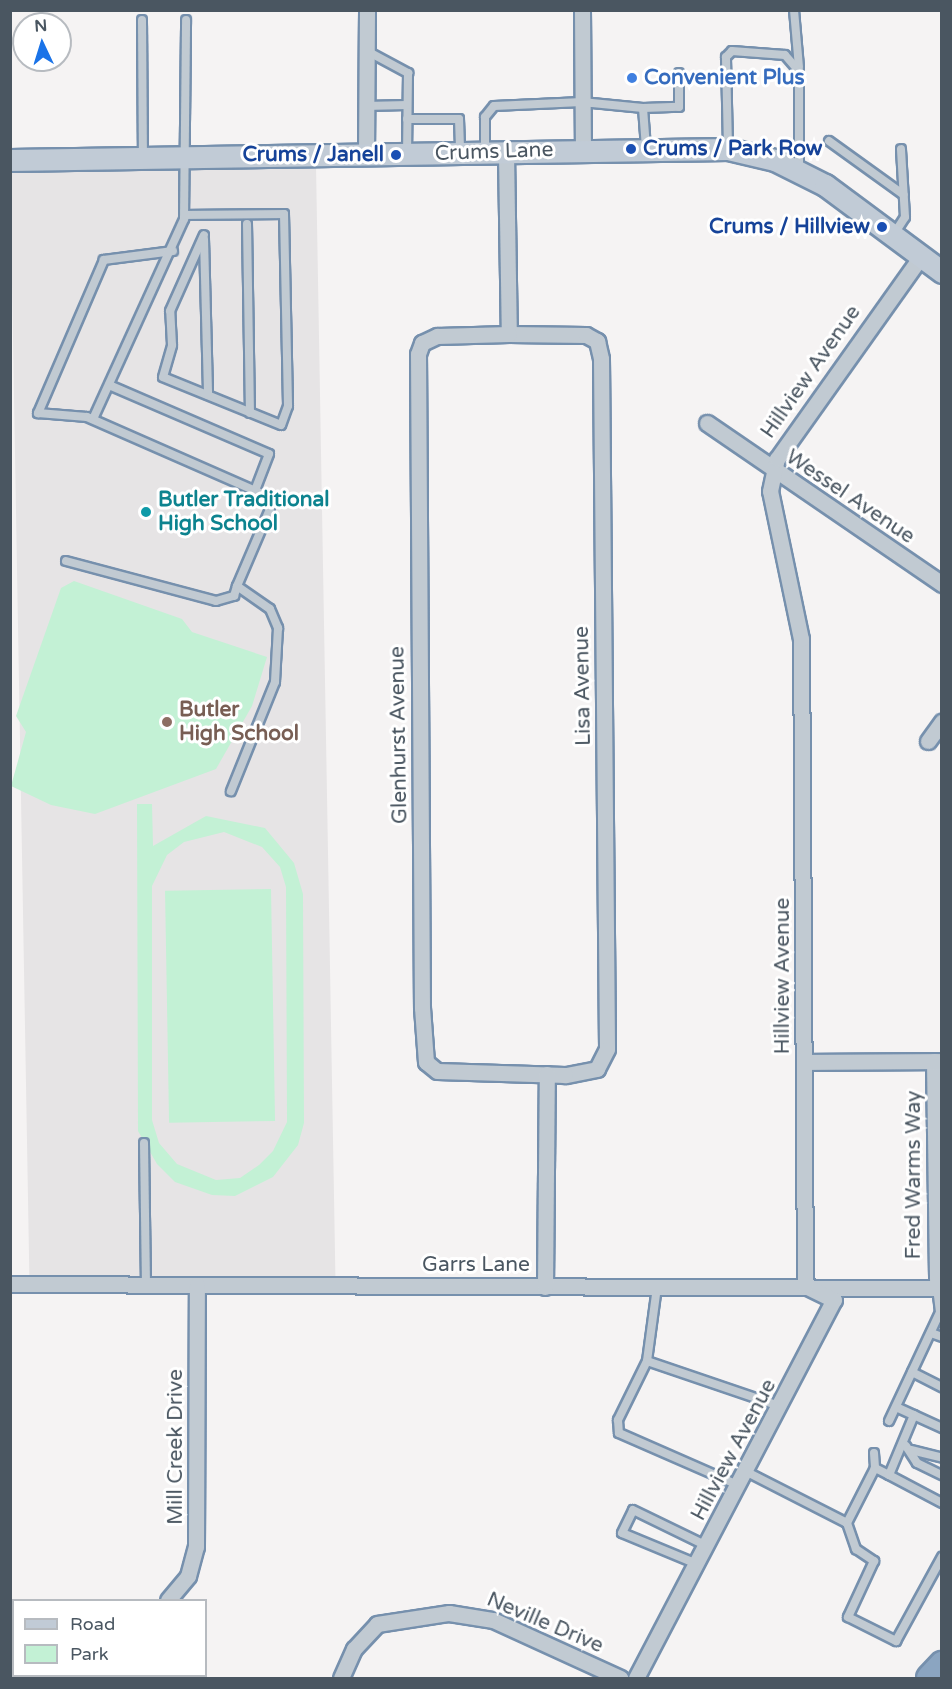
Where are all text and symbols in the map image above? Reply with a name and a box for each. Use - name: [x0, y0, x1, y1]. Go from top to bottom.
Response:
- north arrow: [12, 12, 72, 72]
- text: N: [34, 16, 48, 36]
- place label: Convenient Plus: [644, 65, 805, 91]
- marker: Convenient Plus: [625, 71, 639, 85]
- place label: Crums / Park Row: [643, 136, 822, 162]
- street label: Crums Lane: [434, 137, 554, 167]
- place label: Crums / Janell: [242, 142, 384, 168]
- marker: Crums / Park Row: [624, 142, 638, 156]
- marker: Crums / Janell: [389, 148, 403, 162]
- place label: Crums / Hillview: [709, 214, 870, 240]
- marker: Crums / Hillview: [875, 220, 889, 234]
- street label: Hillview Avenue: [756, 301, 866, 443]
- street label: Wessel Avenue: [781, 445, 919, 549]
- place label: Butler Traditional High School: [158, 487, 330, 537]
- marker: Butler Traditional High School: [139, 505, 153, 519]
- street label: Lisa Avenue: [569, 626, 597, 746]
- street label: Glenhurst Avenue: [385, 646, 413, 824]
- place label: Butler High School: [179, 697, 299, 747]
- marker: Butler High School: [160, 715, 174, 729]
- street label: Hillview Avenue: [770, 898, 796, 1054]
- street label: Fred Warms Way: [901, 1091, 927, 1259]
- street label: Garrs Lane: [422, 1252, 530, 1278]
- street label: Mill Creek Drive: [163, 1369, 189, 1525]
- street label: Hillview Avenue: [686, 1375, 782, 1525]
- street label: Neville Drive: [483, 1587, 607, 1659]
- legend: [12, 1599, 207, 1677]
- text: Road: [70, 1613, 115, 1635]
- text: Park: [70, 1643, 108, 1665]

